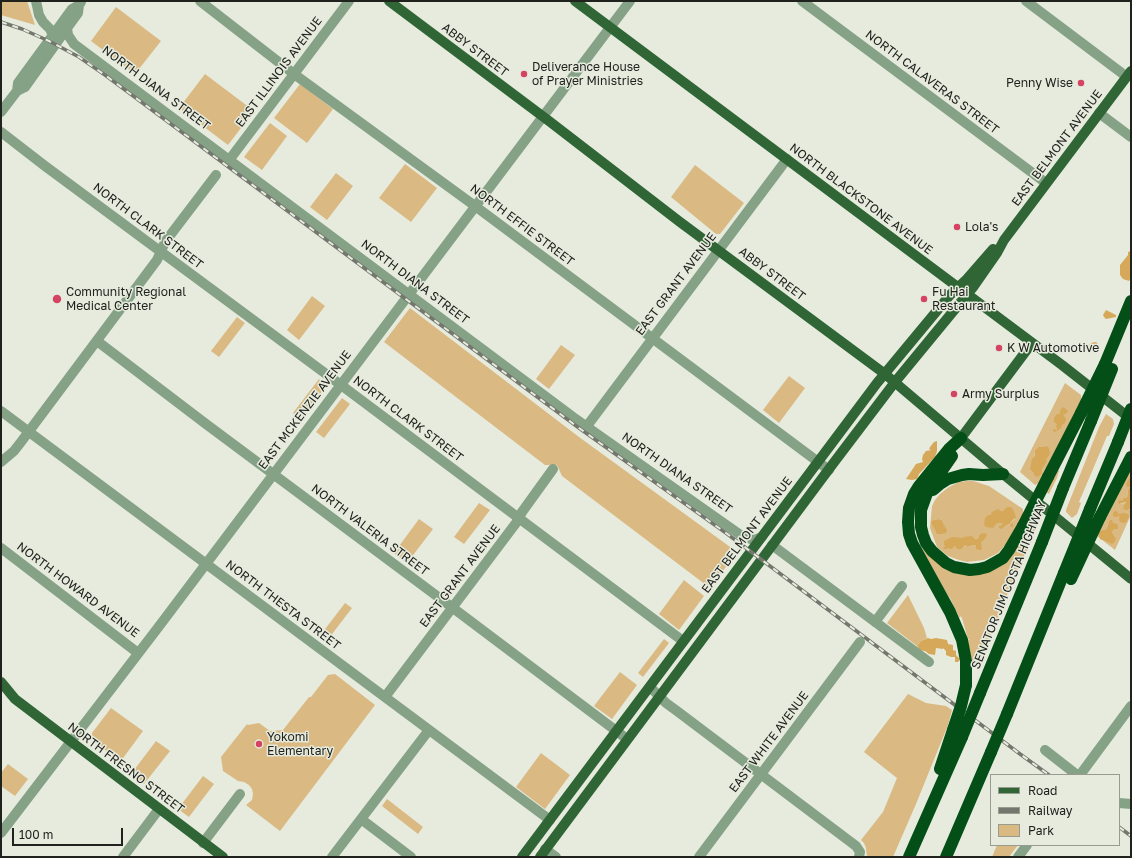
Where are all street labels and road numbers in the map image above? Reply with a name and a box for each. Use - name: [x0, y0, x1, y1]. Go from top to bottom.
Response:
- street label: EAST ILLINOIS AVENUE: [233, 14, 325, 130]
- street label: ABBY STREET: [439, 20, 511, 80]
- street label: NORTH CALAVERAS STREET: [862, 27, 1002, 137]
- street label: NORTH DIANA STREET: [99, 43, 213, 133]
- street label: EAST BELMONT AVENUE: [1009, 87, 1105, 209]
- street label: NORTH BLACKSTONE AVENUE: [787, 140, 935, 258]
- street label: NORTH CLARK STREET: [90, 180, 206, 272]
- street label: NORTH EFFIE STREET: [467, 181, 577, 269]
- street label: EAST GRANT AVENUE: [633, 230, 719, 338]
- street label: NORTH DIANA STREET: [358, 237, 472, 327]
- street label: ABBY STREET: [736, 244, 808, 304]
- street label: EAST MCKENZIE AVENUE: [256, 348, 354, 472]
- street label: NORTH CLARK STREET: [350, 373, 466, 465]
- street label: NORTH DIANA STREET: [619, 429, 735, 517]
- street label: EAST BELMONT AVENUE: [699, 474, 795, 596]
- street label: NORTH VALERIA STREET: [309, 481, 431, 579]
- street label: SENATOR JIM COSTA HIGHWAY: [969, 499, 1049, 671]
- street label: EAST GRANT AVENUE: [417, 522, 503, 630]
- street label: NORTH HOWARD AVENUE: [14, 539, 142, 641]
- street label: NORTH THESTA STREET: [223, 557, 343, 653]
- street label: EAST WHITE AVENUE: [726, 689, 812, 795]
- street label: NORTH FRESNO STREET: [65, 719, 187, 817]

